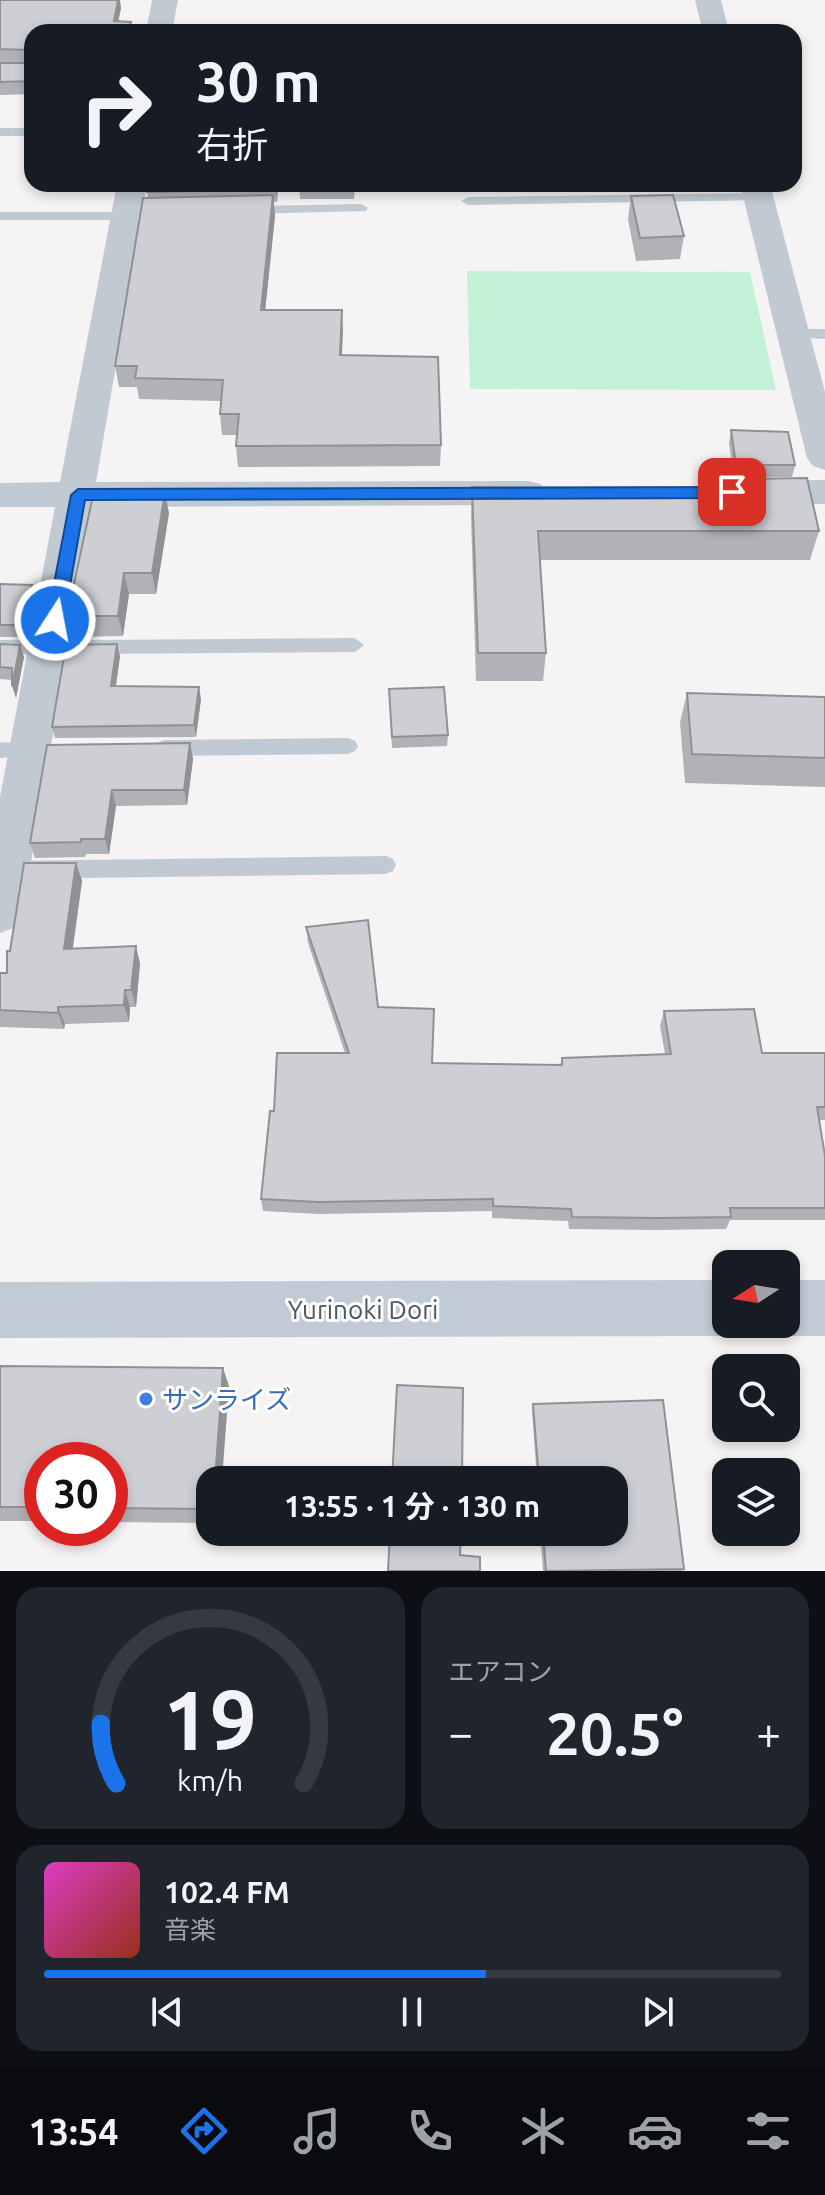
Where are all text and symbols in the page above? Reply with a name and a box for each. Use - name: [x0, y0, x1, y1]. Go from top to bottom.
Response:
- text: 30 m: [196, 50, 321, 113]
- icon: right: [64, 56, 168, 160]
- text: 右折: [196, 124, 268, 165]
- pin: [698, 458, 766, 526]
- icon: arrive: [710, 470, 754, 514]
- position arrow: [13, 578, 97, 662]
- north arrow: [712, 1250, 800, 1338]
- map controls: [712, 1250, 800, 1546]
- street label: Yurinoki Dori: [288, 1295, 438, 1324]
- button: search: [712, 1354, 800, 1442]
- place label: サンライズ: [162, 1385, 291, 1414]
- marker: サンライズ: [137, 1390, 155, 1408]
- speed limit sign: 30: [24, 1442, 128, 1546]
- button: layers: [712, 1458, 800, 1546]
- text: 13:55 · 1 分 · 130 m: [284, 1489, 540, 1523]
- text: エアコン: [449, 1657, 553, 1686]
- text: 19: [163, 1672, 257, 1766]
- text: 20.5°: [546, 1699, 683, 1766]
- text: −: [449, 1708, 473, 1757]
- text: +: [756, 1708, 781, 1757]
- text: km/h: [177, 1764, 243, 1796]
- text: 102.4 FM: [164, 1875, 290, 1909]
- text: 音楽: [164, 1915, 216, 1944]
- icon: previous: [145, 1990, 189, 2034]
- icon: pause: [390, 1990, 434, 2034]
- icon: next: [636, 1990, 680, 2034]
- icon: directions: [176, 2103, 232, 2159]
- icon: music: [289, 2103, 345, 2159]
- icon: phone: [402, 2103, 458, 2159]
- icon: climate: [515, 2103, 571, 2159]
- icon: car: [627, 2103, 683, 2159]
- icon: filters: [740, 2103, 796, 2159]
- text: 13:54: [28, 2111, 119, 2152]

